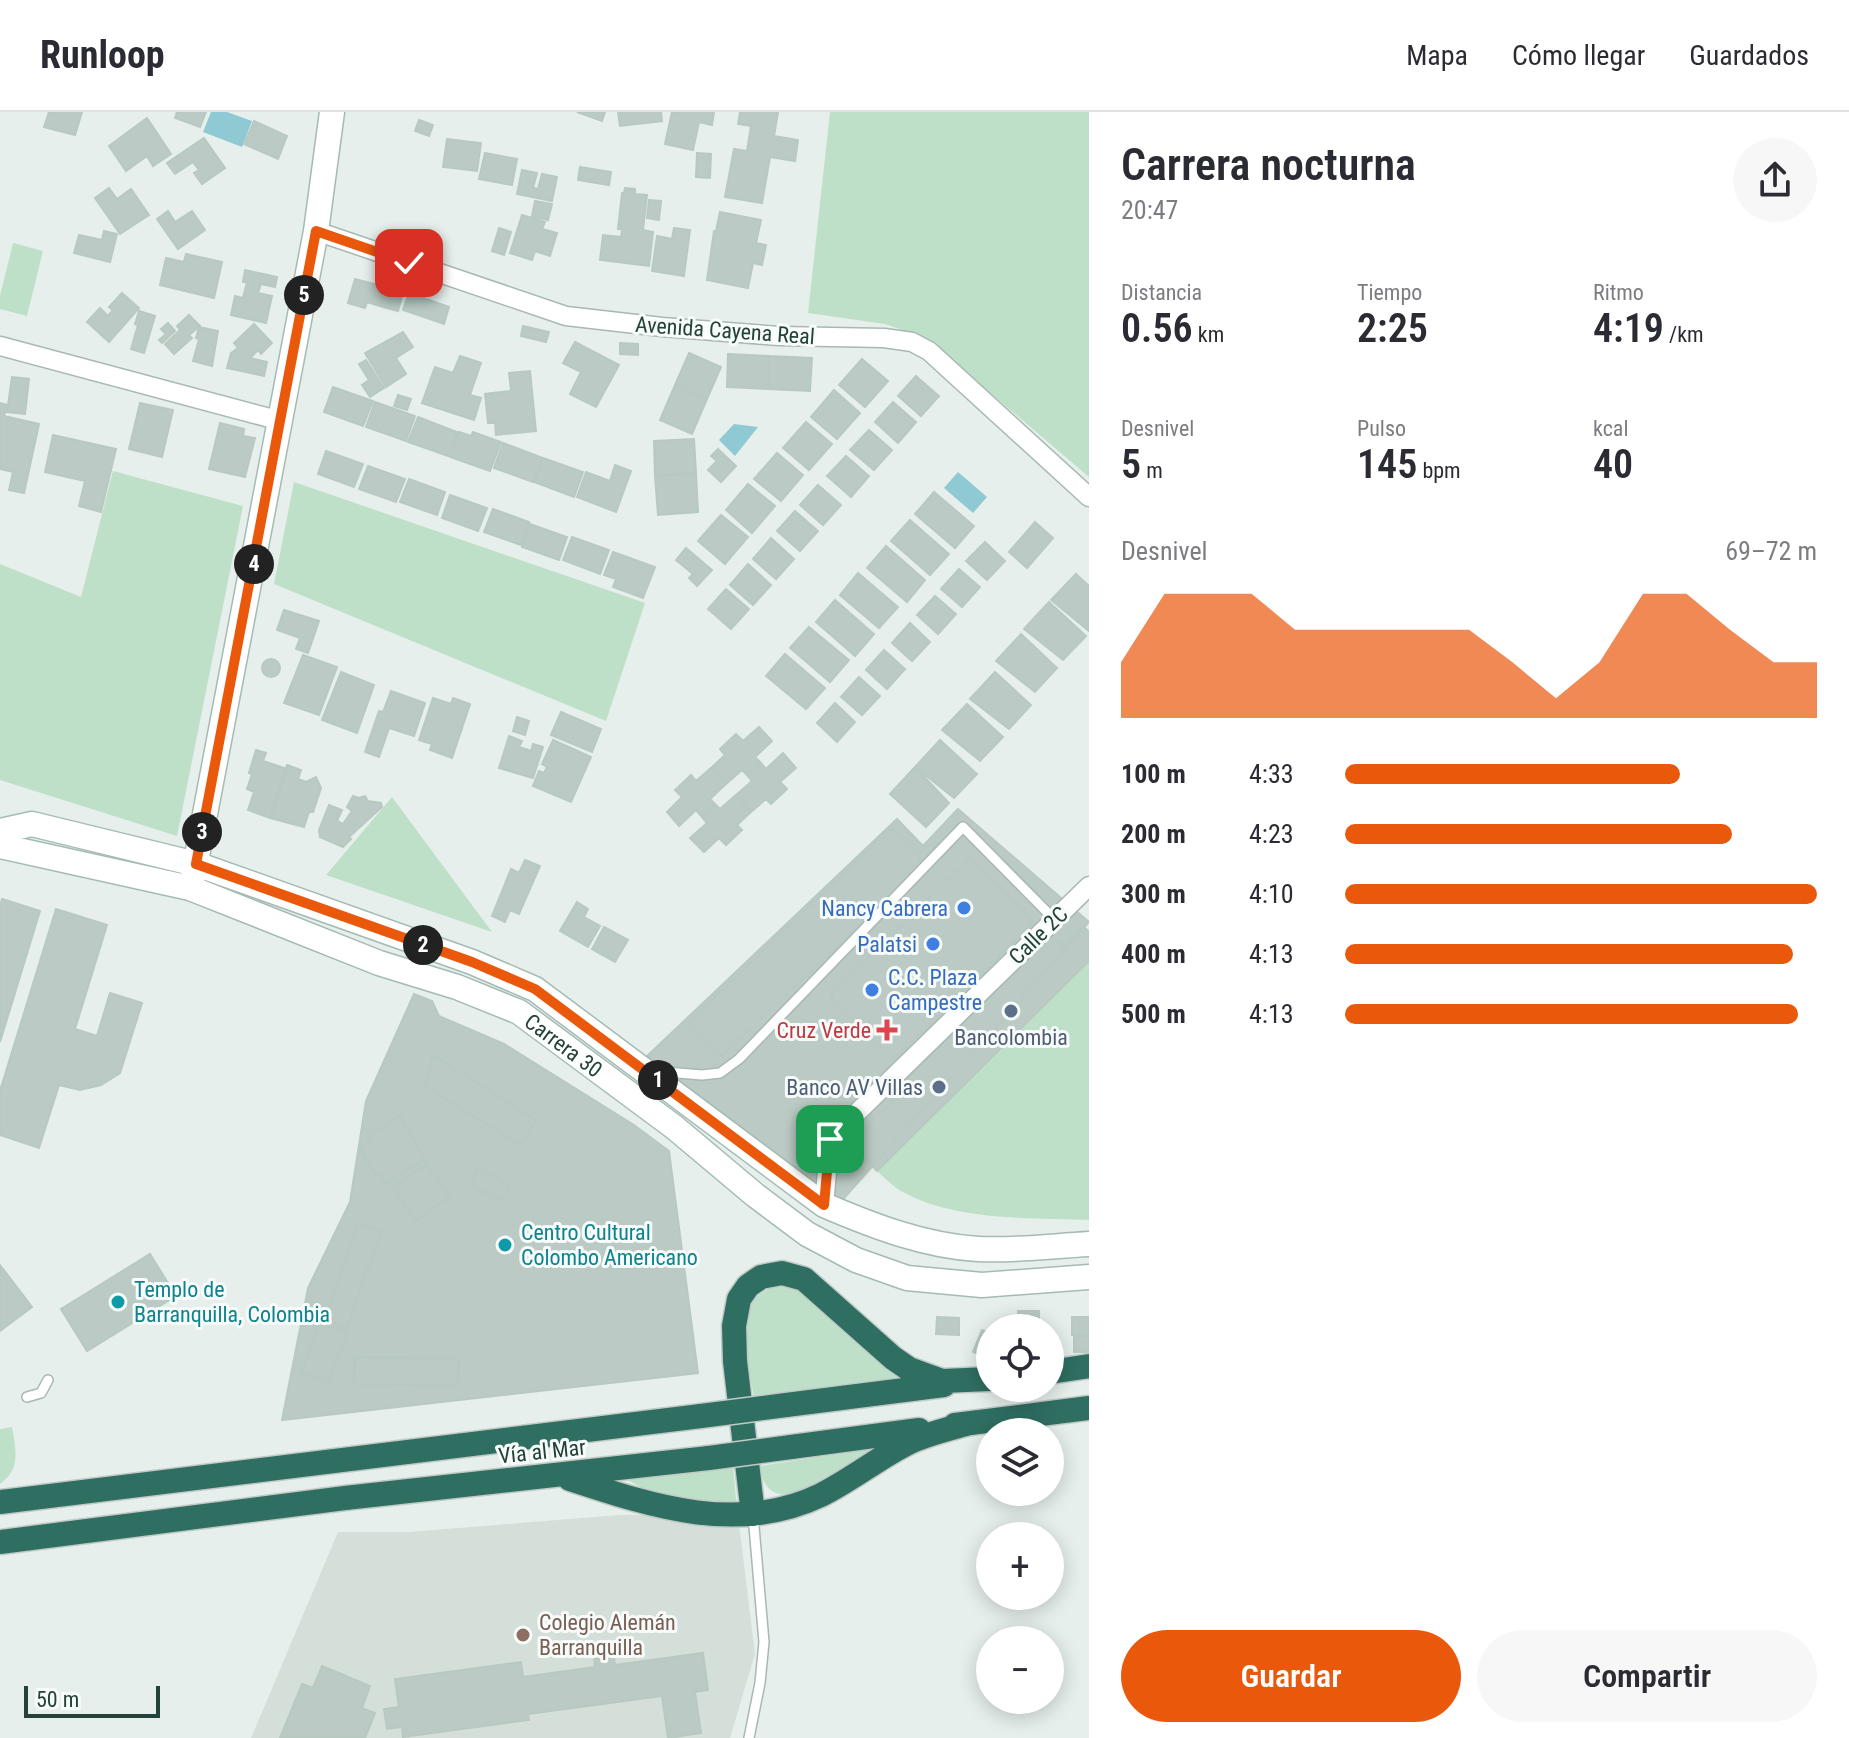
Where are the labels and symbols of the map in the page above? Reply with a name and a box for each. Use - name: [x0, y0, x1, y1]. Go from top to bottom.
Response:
- pin: [375, 229, 443, 297]
- pin: 5: [284, 275, 324, 315]
- street label: Avenida Cayena Real: [634, 312, 816, 349]
- pin: 4: [234, 544, 274, 584]
- pin: 3: [182, 812, 222, 852]
- place label: Nancy Cabrera: [821, 896, 948, 921]
- marker: Nancy Cabrera: [955, 899, 973, 917]
- street label: Calle 2C: [1004, 901, 1073, 969]
- pin: 2: [403, 925, 443, 965]
- place label: Palatsi: [857, 932, 917, 957]
- marker: Palatsi: [924, 935, 942, 953]
- place label: C.C. Plaza Campestre: [888, 965, 982, 1015]
- marker: C.C. Plaza Campestre: [863, 981, 881, 999]
- marker: Bancolombia: [1002, 1002, 1020, 1020]
- street label: Carrera 30: [520, 1009, 607, 1082]
- place label: Cruz Verde: [777, 1018, 871, 1043]
- marker: Cruz Verde: [878, 1021, 896, 1039]
- place label: Bancolombia: [954, 1025, 1068, 1050]
- pin: 1: [638, 1060, 678, 1100]
- place label: Banco AV Villas: [786, 1075, 923, 1100]
- marker: Banco AV Villas: [930, 1078, 948, 1096]
- pin: [796, 1105, 864, 1173]
- place label: Centro Cultural Colombo Americano: [521, 1220, 698, 1270]
- marker: Centro Cultural Colombo Americano: [496, 1236, 514, 1254]
- place label: Templo de Barranquilla, Colombia: [134, 1277, 330, 1327]
- marker: Templo de Barranquilla, Colombia: [109, 1293, 127, 1311]
- street label: Vía al Mar: [497, 1434, 587, 1469]
- place label: Colegio Alemán Barranquilla: [539, 1610, 676, 1660]
- marker: Colegio Alemán Barranquilla: [514, 1626, 532, 1644]
- scale bar: [24, 1682, 160, 1718]

